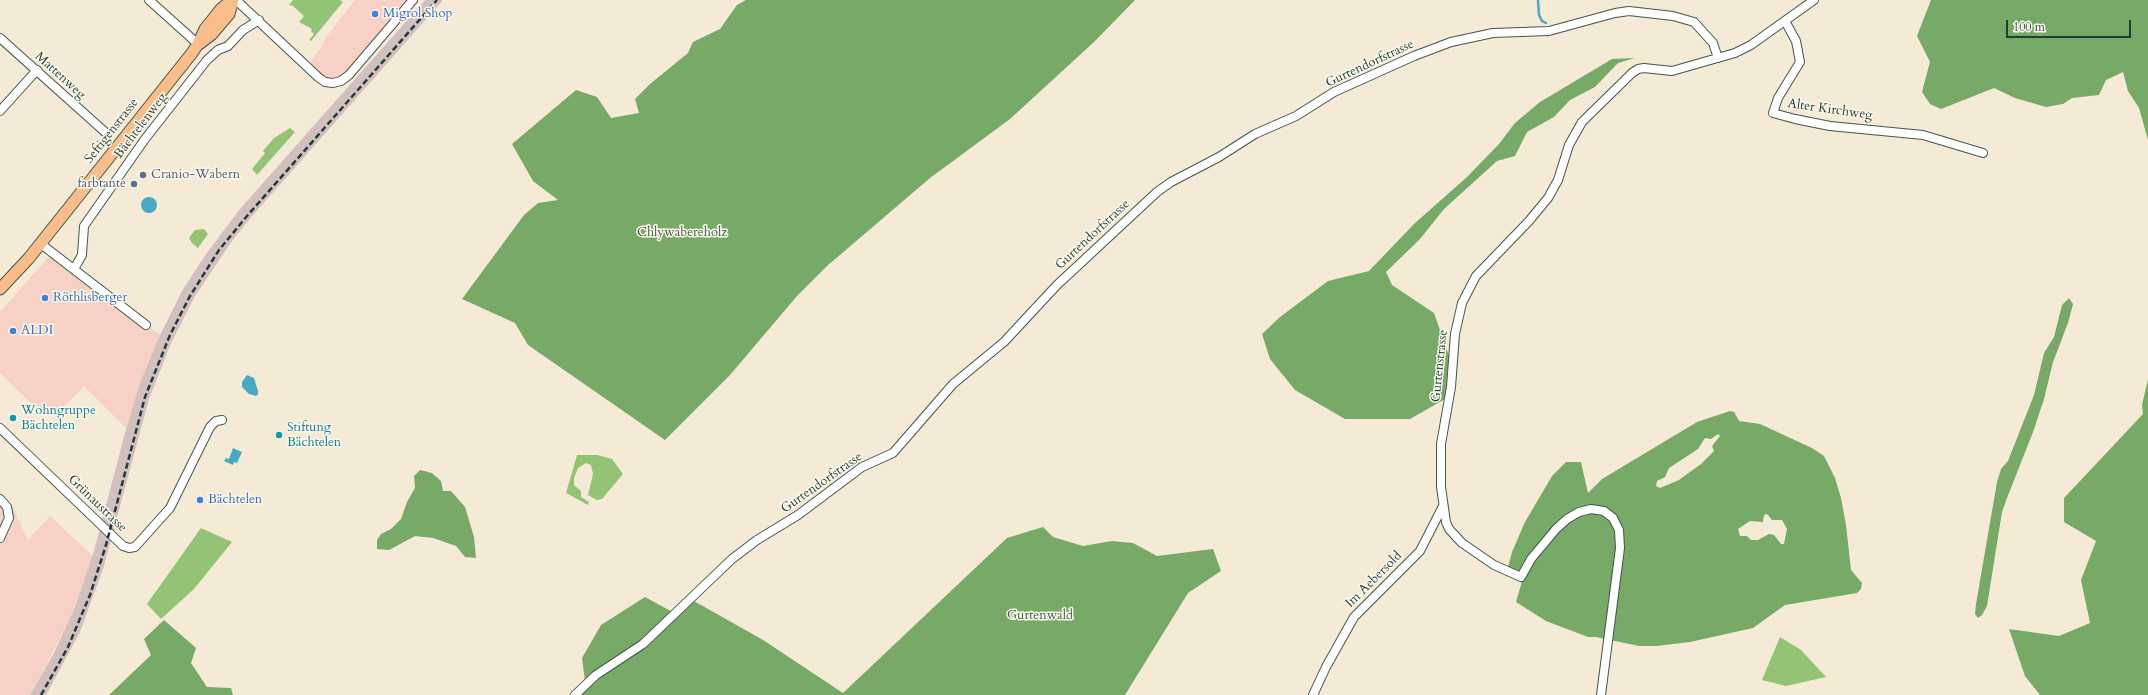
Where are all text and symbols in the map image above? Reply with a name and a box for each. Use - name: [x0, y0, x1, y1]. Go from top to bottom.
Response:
- place label: Migrol Shop: [383, 6, 452, 22]
- marker: Migrol Shop: [370, 9, 380, 19]
- scale bar: [2008, 12, 2133, 38]
- text: 100 m: [2013, 19, 2045, 35]
- street label: Gurtendorfstrasse: [1323, 37, 1417, 91]
- street label: Mattenweg: [31, 49, 89, 103]
- street label: Bächtelenweg: [111, 90, 171, 162]
- street label: Seftigenstrasse: [82, 95, 142, 167]
- street label: Alter Kirchweg: [1787, 96, 1873, 124]
- place label: Cranio-Wabern: [151, 167, 240, 183]
- marker: Cranio-Wabern: [138, 170, 148, 180]
- place label: farbtante: [78, 176, 126, 192]
- marker: farbtante: [129, 179, 139, 189]
- street label: Gurtendorfstrasse: [1053, 197, 1133, 273]
- park label: Chlywabereholz: [637, 225, 727, 241]
- place label: Röthlisberger: [53, 290, 127, 306]
- marker: Röthlisberger: [40, 293, 50, 303]
- place label: ALDI: [21, 323, 53, 339]
- marker: ALDI: [8, 326, 18, 336]
- street label: Gurtenstrasse: [1428, 329, 1452, 403]
- place label: Wohngruppe Bächtelen: [21, 403, 96, 434]
- marker: Wohngruppe Bächtelen: [8, 413, 18, 423]
- place label: Stiftung Bächtelen: [287, 420, 341, 451]
- marker: Stiftung Bächtelen: [274, 430, 284, 440]
- street label: Gurtendorfstrasse: [778, 449, 866, 517]
- street label: Grünaustrasse: [64, 472, 130, 536]
- place label: Bächtelen: [208, 492, 262, 508]
- marker: Bächtelen: [195, 495, 205, 505]
- street label: Im Aebersold: [1343, 549, 1405, 611]
- park label: Gurtenwald: [1007, 608, 1073, 624]

